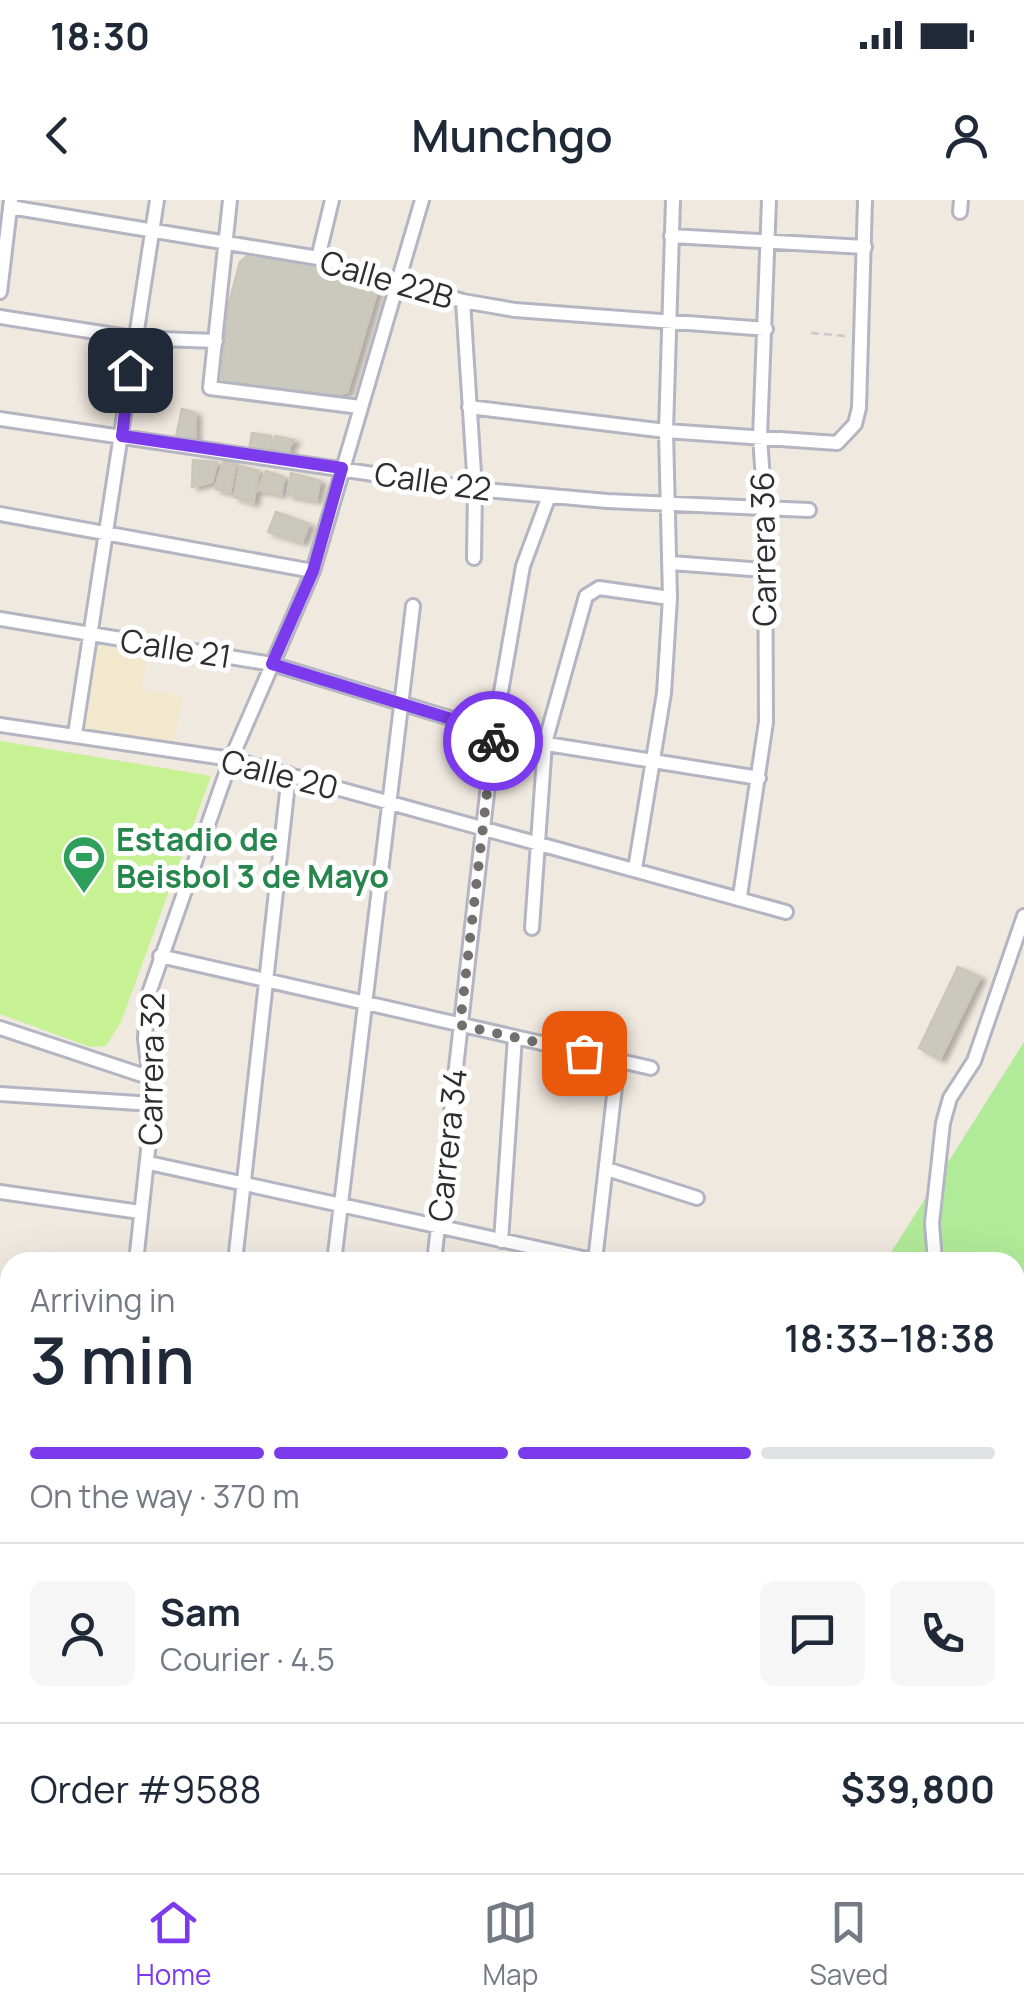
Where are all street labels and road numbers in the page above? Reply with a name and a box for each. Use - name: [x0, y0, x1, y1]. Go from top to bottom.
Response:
- street label: Calle 22B: [315, 239, 459, 319]
- street label: Calle 22: [372, 451, 494, 511]
- street label: Carrera 36: [740, 471, 786, 627]
- street label: Calle 21: [118, 618, 234, 678]
- street label: Calle 20: [217, 738, 343, 810]
- street label: Carrera 32: [128, 992, 174, 1146]
- street label: Carrera 34: [417, 1066, 477, 1224]

